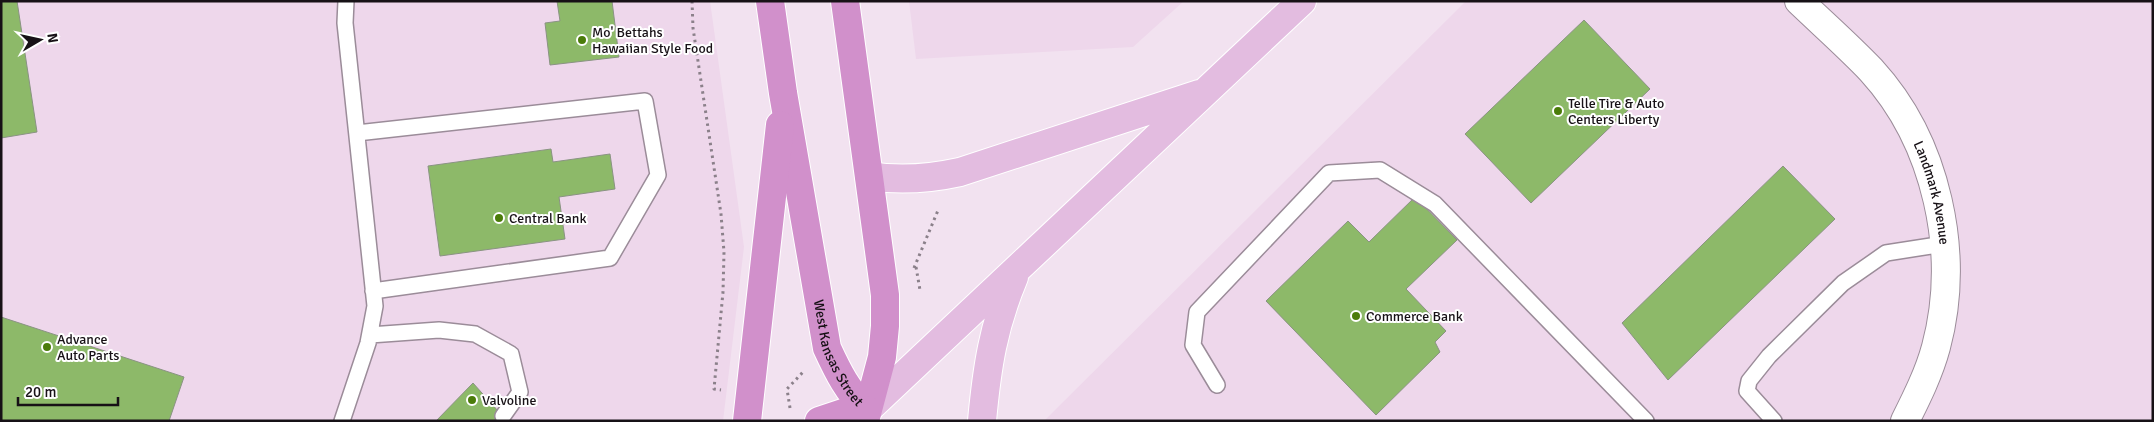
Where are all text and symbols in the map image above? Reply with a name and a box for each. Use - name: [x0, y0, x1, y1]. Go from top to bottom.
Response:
- north arrow: [15, 15, 65, 65]
- place label: Mo' Bettahs Hawaiian Style Food: [592, 24, 713, 57]
- text: N: [43, 32, 62, 44]
- marker: Mo' Bettahs Hawaiian Style Food: [576, 34, 588, 46]
- place label: Telle Tire & Auto Centers Liberty: [1568, 95, 1664, 128]
- marker: Telle Tire & Auto Centers Liberty: [1552, 105, 1564, 117]
- street label: Landmark Avenue: [1910, 138, 1953, 245]
- place label: Central Bank: [509, 210, 586, 227]
- marker: Central Bank: [493, 212, 505, 224]
- street label: West Kansas Street: [810, 298, 867, 410]
- place label: Commerce Bank: [1366, 308, 1463, 325]
- marker: Commerce Bank: [1350, 310, 1362, 322]
- place label: Advance Auto Parts: [57, 331, 119, 364]
- marker: Advance Auto Parts: [41, 341, 53, 353]
- scale bar: [18, 374, 118, 406]
- text: 20 m: [25, 383, 56, 401]
- place label: Valvoline: [482, 392, 537, 409]
- marker: Valvoline: [466, 394, 478, 406]

